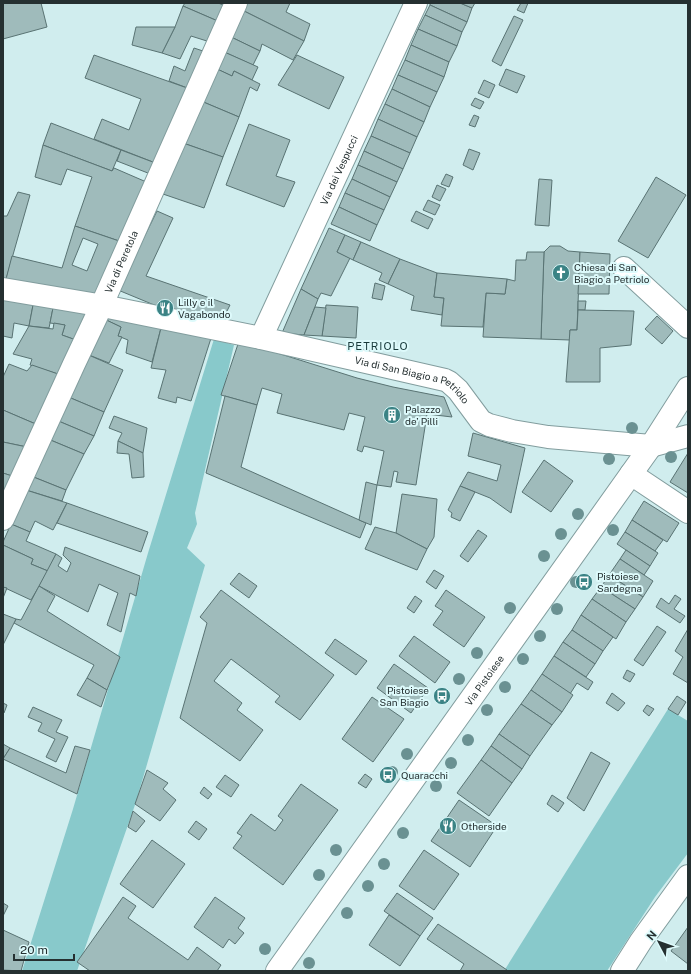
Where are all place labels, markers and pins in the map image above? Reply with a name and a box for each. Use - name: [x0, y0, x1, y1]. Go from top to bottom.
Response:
- place label: Chiesa di San Biagio a Petriolo: [574, 261, 650, 285]
- church icon: Chiesa di San Biagio a Petriolo: [551, 263, 571, 283]
- place label: Lilly e il Vagabondo: [178, 296, 231, 320]
- restaurant icon: Lilly e il Vagabondo: [155, 298, 175, 318]
- place label: Palazzo de’ Pilli: [405, 403, 441, 427]
- building icon: Palazzo de’ Pilli: [382, 405, 402, 425]
- place label: Pistoiese Sardegna: [597, 570, 642, 594]
- bus stop icon: Pistoiese Sardegna: [574, 572, 594, 592]
- place label: Pistoiese San Biagio: [380, 684, 429, 708]
- bus stop icon: Pistoiese San Biagio: [432, 686, 452, 706]
- bus stop icon: Quaracchi: [378, 765, 398, 785]
- place label: Quaracchi: [401, 769, 448, 781]
- restaurant icon: Otherside: [438, 816, 458, 836]
- place label: Otherside: [461, 820, 507, 832]

